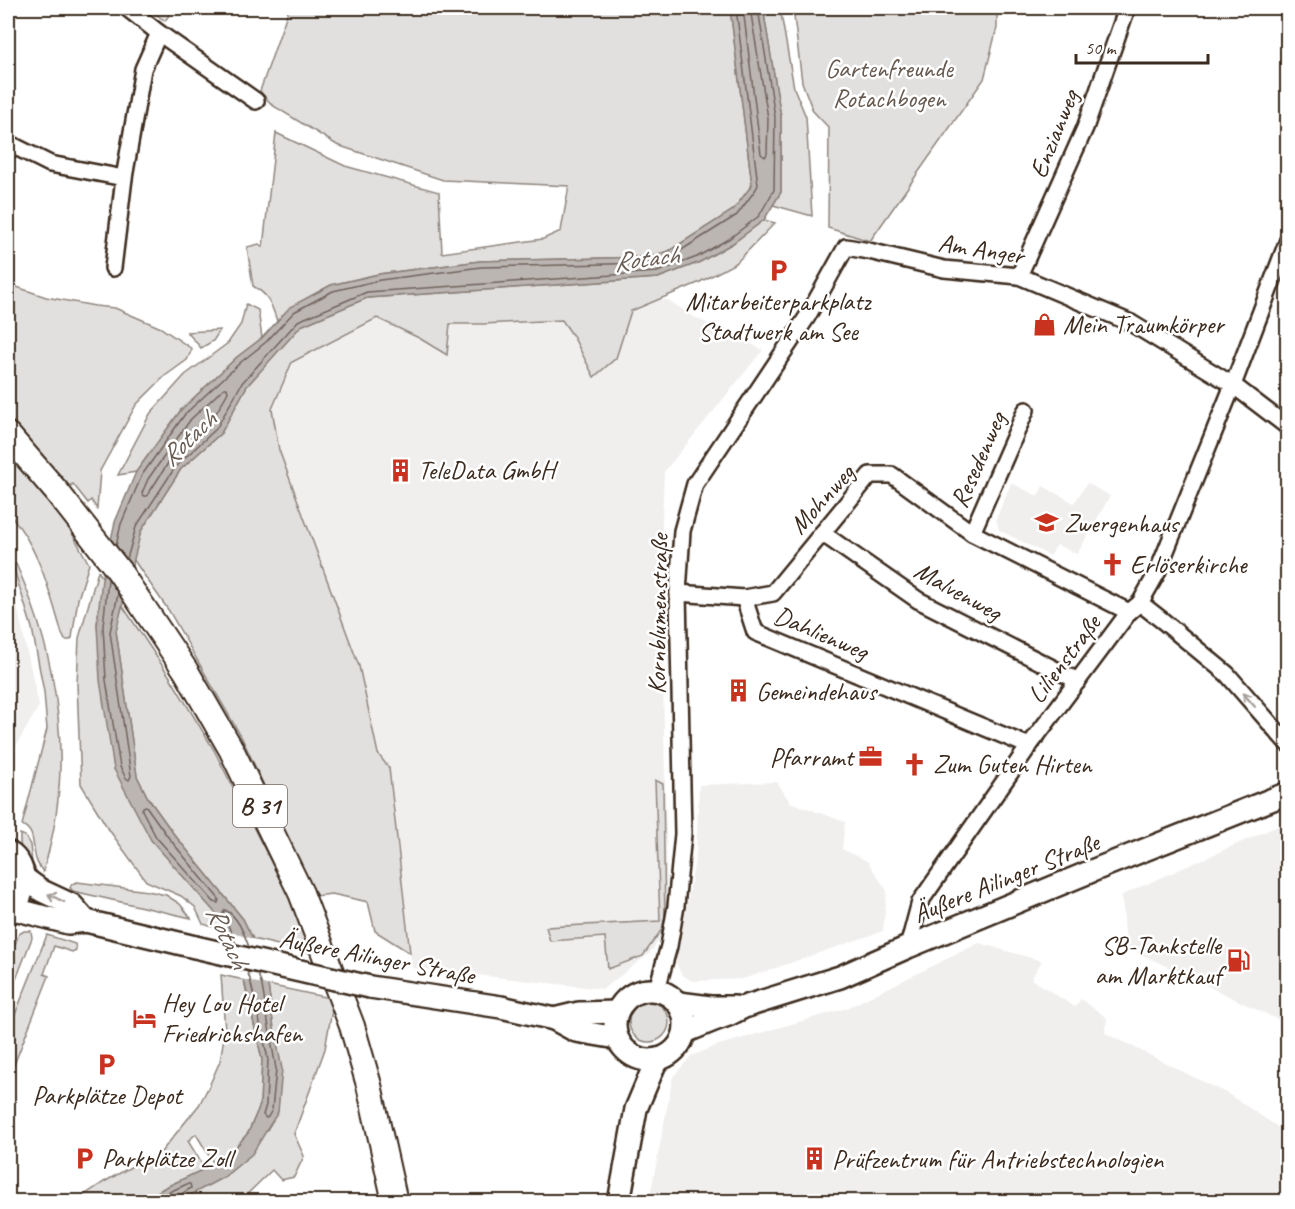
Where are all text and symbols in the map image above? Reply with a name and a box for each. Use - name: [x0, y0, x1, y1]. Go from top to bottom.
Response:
- scale bar: [1076, 27, 1208, 65]
- text: 50 m: [1085, 37, 1118, 59]
- park label: Gartenfreunde Rotachbogen: [825, 52, 954, 115]
- street label: Enzianweg: [1022, 84, 1087, 183]
- street label: Am Anger: [936, 226, 1029, 272]
- water label: Rotach: [612, 237, 682, 279]
- parking icon: Mitarbeiterparkplatz Stadtwerk am See: [765, 257, 791, 283]
- place label: Mitarbeiterparkplatz Stadtwerk am See: [686, 285, 872, 348]
- place label: Mein Traumkörper: [1063, 308, 1226, 341]
- shop icon: Mein Traumkörper: [1032, 311, 1058, 337]
- water label: Rotach: [153, 402, 225, 473]
- street label: Resedenweg: [942, 406, 1014, 513]
- place label: TeleData GmbH: [418, 454, 559, 487]
- street label: Mohnweg: [782, 456, 863, 541]
- building icon: TeleData GmbH: [387, 457, 413, 483]
- place label: Zwergenhaus: [1064, 507, 1180, 540]
- school or university icon: Zwergenhaus: [1033, 510, 1059, 536]
- street label: Kornblumenstraße: [640, 531, 676, 694]
- place label: Erlöserkirche: [1130, 548, 1248, 581]
- church icon: Erlöserkirche: [1099, 551, 1125, 577]
- street label: Malvenweg: [909, 554, 1009, 629]
- street label: Dahlienweg: [769, 598, 875, 668]
- street label: Lilienstraße: [1020, 606, 1110, 710]
- place label: Gemeindehaus: [756, 675, 878, 708]
- building icon: Gemeindehaus: [725, 678, 751, 704]
- one-way arrow: [1242, 693, 1256, 708]
- place label: Pfarramt: [770, 741, 855, 774]
- office icon: Pfarramt: [858, 744, 884, 770]
- place label: Zum Guten Hirten: [933, 748, 1093, 781]
- church icon: Zum Guten Hirten: [902, 751, 928, 777]
- road number: B 31: [233, 785, 287, 827]
- street label: Äußere Ailinger Straße: [908, 825, 1106, 930]
- one-way arrow: [48, 892, 66, 904]
- water label: Rotach: [199, 900, 258, 975]
- street label: Äußere Ailinger Straße: [277, 922, 480, 993]
- place label: SB-Tankstelle am Marktkauf: [1095, 929, 1227, 992]
- fuel station icon: SB-Tankstelle am Marktkauf: [1226, 947, 1252, 973]
- place label: Hey Lou Hotel Friedrichshafen: [162, 987, 303, 1050]
- hotel icon: Hey Lou Hotel Friedrichshafen: [131, 1005, 157, 1031]
- parking icon: Parkplätze Depot: [94, 1051, 120, 1077]
- place label: Parkplätze Depot: [32, 1079, 184, 1112]
- place label: Parkplätze Zoll: [102, 1142, 237, 1175]
- place label: Prüfzentrum für Antriebstechnologien: [832, 1143, 1165, 1176]
- parking icon: Parkplätze Zoll: [71, 1145, 97, 1171]
- building icon: Prüfzentrum für Antriebstechnologien: [801, 1146, 827, 1172]

